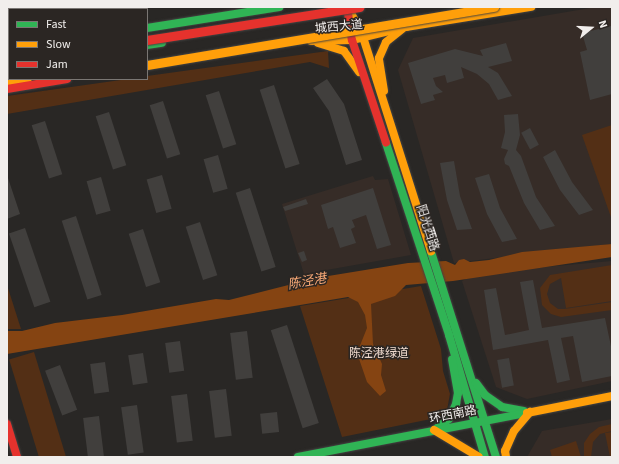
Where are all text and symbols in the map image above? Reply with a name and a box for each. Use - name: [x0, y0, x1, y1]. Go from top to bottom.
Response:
- legend: [8, 8, 148, 80]
- north arrow: [571, 8, 611, 48]
- text: Fast: [46, 16, 66, 33]
- street label: 城西大道: [314, 18, 364, 36]
- text: N: [595, 18, 611, 30]
- text: Slow: [46, 36, 71, 53]
- text: Jam: [46, 56, 68, 73]
- street label: 阳光西路: [413, 203, 441, 253]
- water label: 陈泾港: [286, 271, 328, 293]
- park label: 陈泾港绿道: [349, 347, 409, 361]
- street label: 环西南路: [428, 403, 478, 427]

